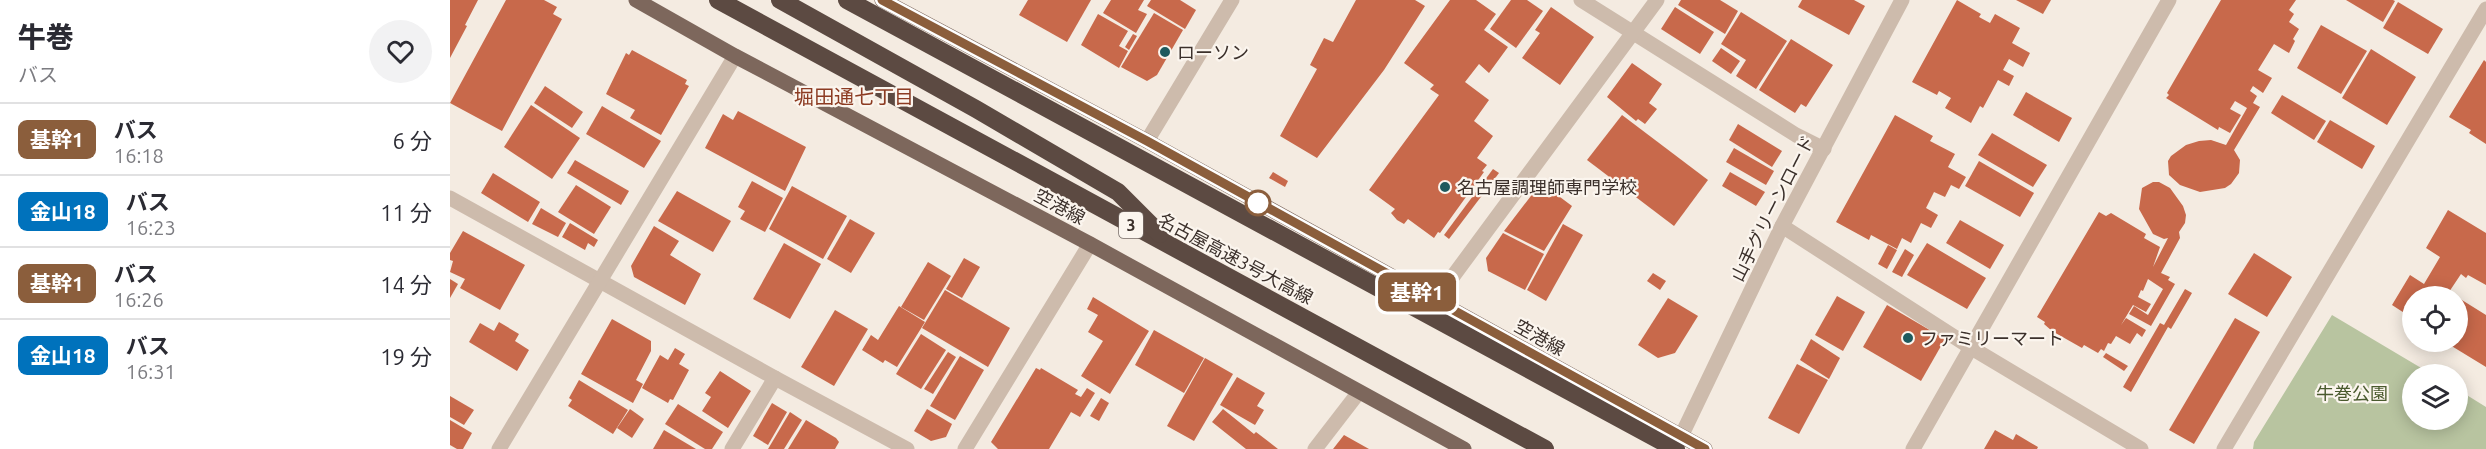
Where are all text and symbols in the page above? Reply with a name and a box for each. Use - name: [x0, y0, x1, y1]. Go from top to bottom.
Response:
- button: heart: [369, 20, 432, 83]
- text: 牛巻: [18, 21, 74, 52]
- place label: ローソン: [1177, 42, 1249, 62]
- marker: ローソン: [1158, 45, 1172, 59]
- text: バス: [18, 63, 58, 86]
- district label: 堀田通七丁目: [794, 85, 914, 108]
- text: バス: [114, 117, 158, 142]
- text: 基幹1: [30, 127, 84, 151]
- text: 6 分: [393, 128, 432, 153]
- street label: 山手グリーンロード: [1727, 132, 1817, 284]
- text: 16:18: [114, 144, 164, 167]
- place label: 名古屋調理師専門学校: [1457, 177, 1637, 197]
- marker: 名古屋調理師専門学校: [1438, 180, 1452, 194]
- street label: 空港線: [1031, 184, 1089, 228]
- text: バス: [126, 189, 170, 214]
- unlabelled marker: [1245, 190, 1271, 216]
- text: 金山18: [30, 199, 96, 223]
- text: 11 分: [380, 200, 432, 225]
- street label: 名古屋高速3号大高線: [1155, 209, 1317, 307]
- road number: 3: [1119, 212, 1143, 238]
- text: 16:23: [126, 216, 176, 239]
- text: バス: [114, 261, 158, 286]
- text: 基幹1: [30, 271, 84, 295]
- text: 14 分: [380, 272, 432, 297]
- line badge: 基幹1: [1382, 272, 1452, 312]
- text: 基幹1: [1390, 280, 1444, 304]
- map controls: [2402, 286, 2468, 430]
- button: locate: [2402, 286, 2468, 352]
- text: 16:26: [114, 288, 164, 311]
- street label: 空港線: [1512, 315, 1568, 359]
- place label: ファミリーマート: [1920, 328, 2064, 348]
- marker: ファミリーマート: [1901, 331, 1915, 345]
- text: バス: [126, 333, 170, 358]
- text: 金山18: [30, 343, 96, 367]
- text: 19 分: [380, 344, 432, 369]
- text: 16:31: [126, 360, 176, 383]
- button: layers: [2402, 364, 2468, 430]
- park label: 牛巻公園: [2316, 383, 2388, 403]

